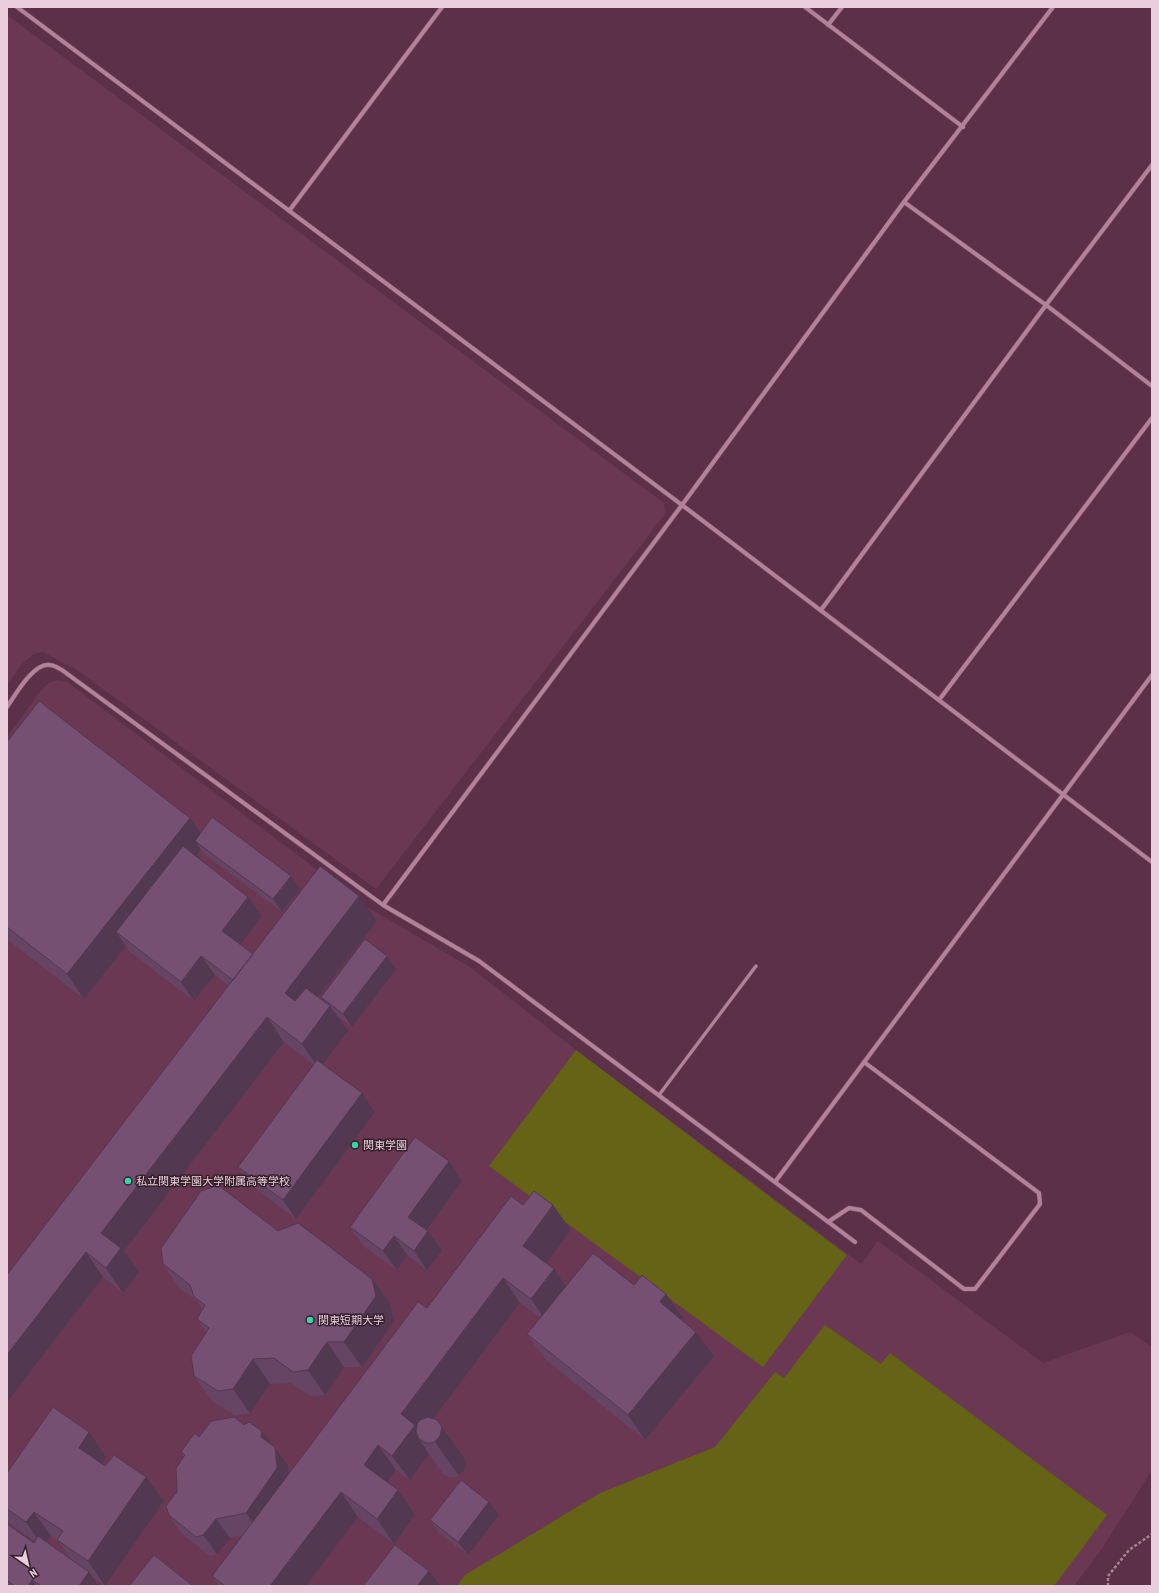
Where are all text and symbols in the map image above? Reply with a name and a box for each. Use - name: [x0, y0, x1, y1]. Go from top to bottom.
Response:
- place label: 関東学園: [363, 1138, 407, 1152]
- marker: 関東学園: [350, 1140, 360, 1150]
- place label: 私立関東学園大学附属高等学校: [136, 1174, 290, 1188]
- marker: 私立関東学園大学附属高等学校: [123, 1176, 133, 1186]
- place label: 関東短期大学: [318, 1313, 384, 1327]
- marker: 関東短期大学: [305, 1315, 315, 1325]
- north arrow: [8, 1545, 48, 1585]
- text: N: [27, 1566, 40, 1581]

